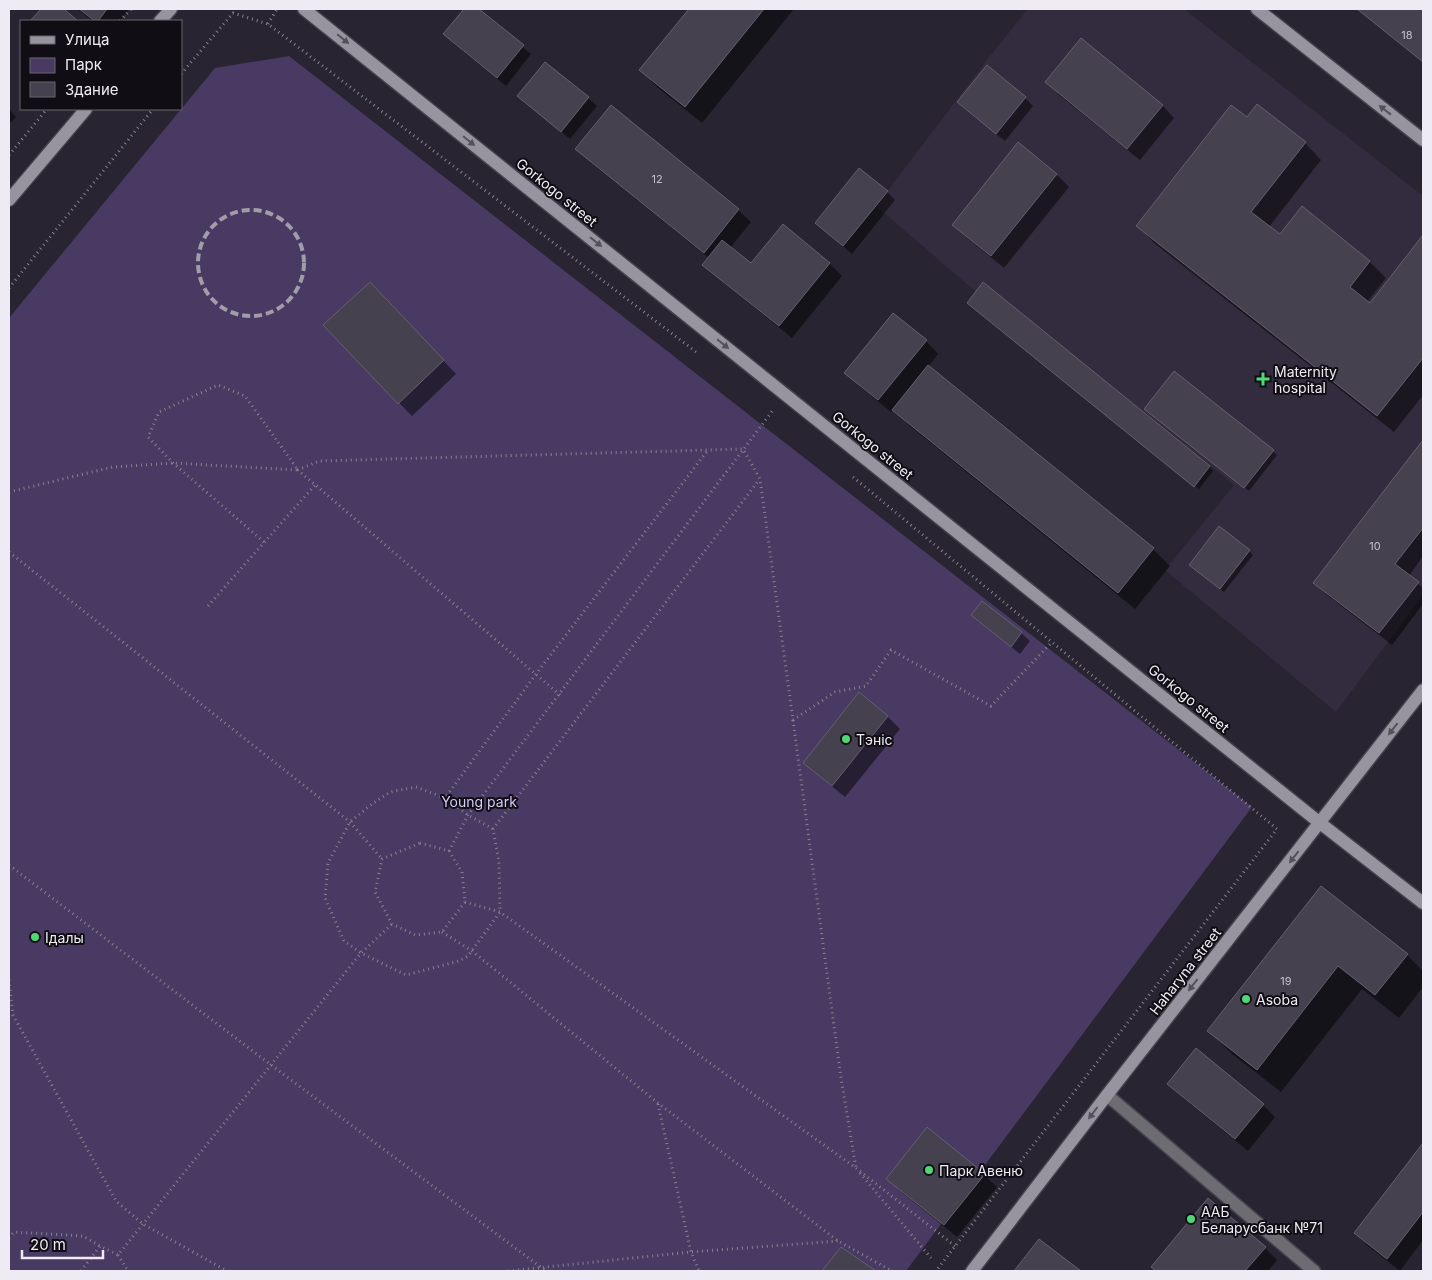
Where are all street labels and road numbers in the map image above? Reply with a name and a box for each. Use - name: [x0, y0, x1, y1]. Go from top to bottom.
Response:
- street label: Gorkogo street: [513, 154, 601, 230]
- street label: Gorkogo street: [829, 407, 917, 483]
- street label: Gorkogo street: [1145, 660, 1233, 736]
- street label: Haharyna street: [1146, 924, 1225, 1018]

